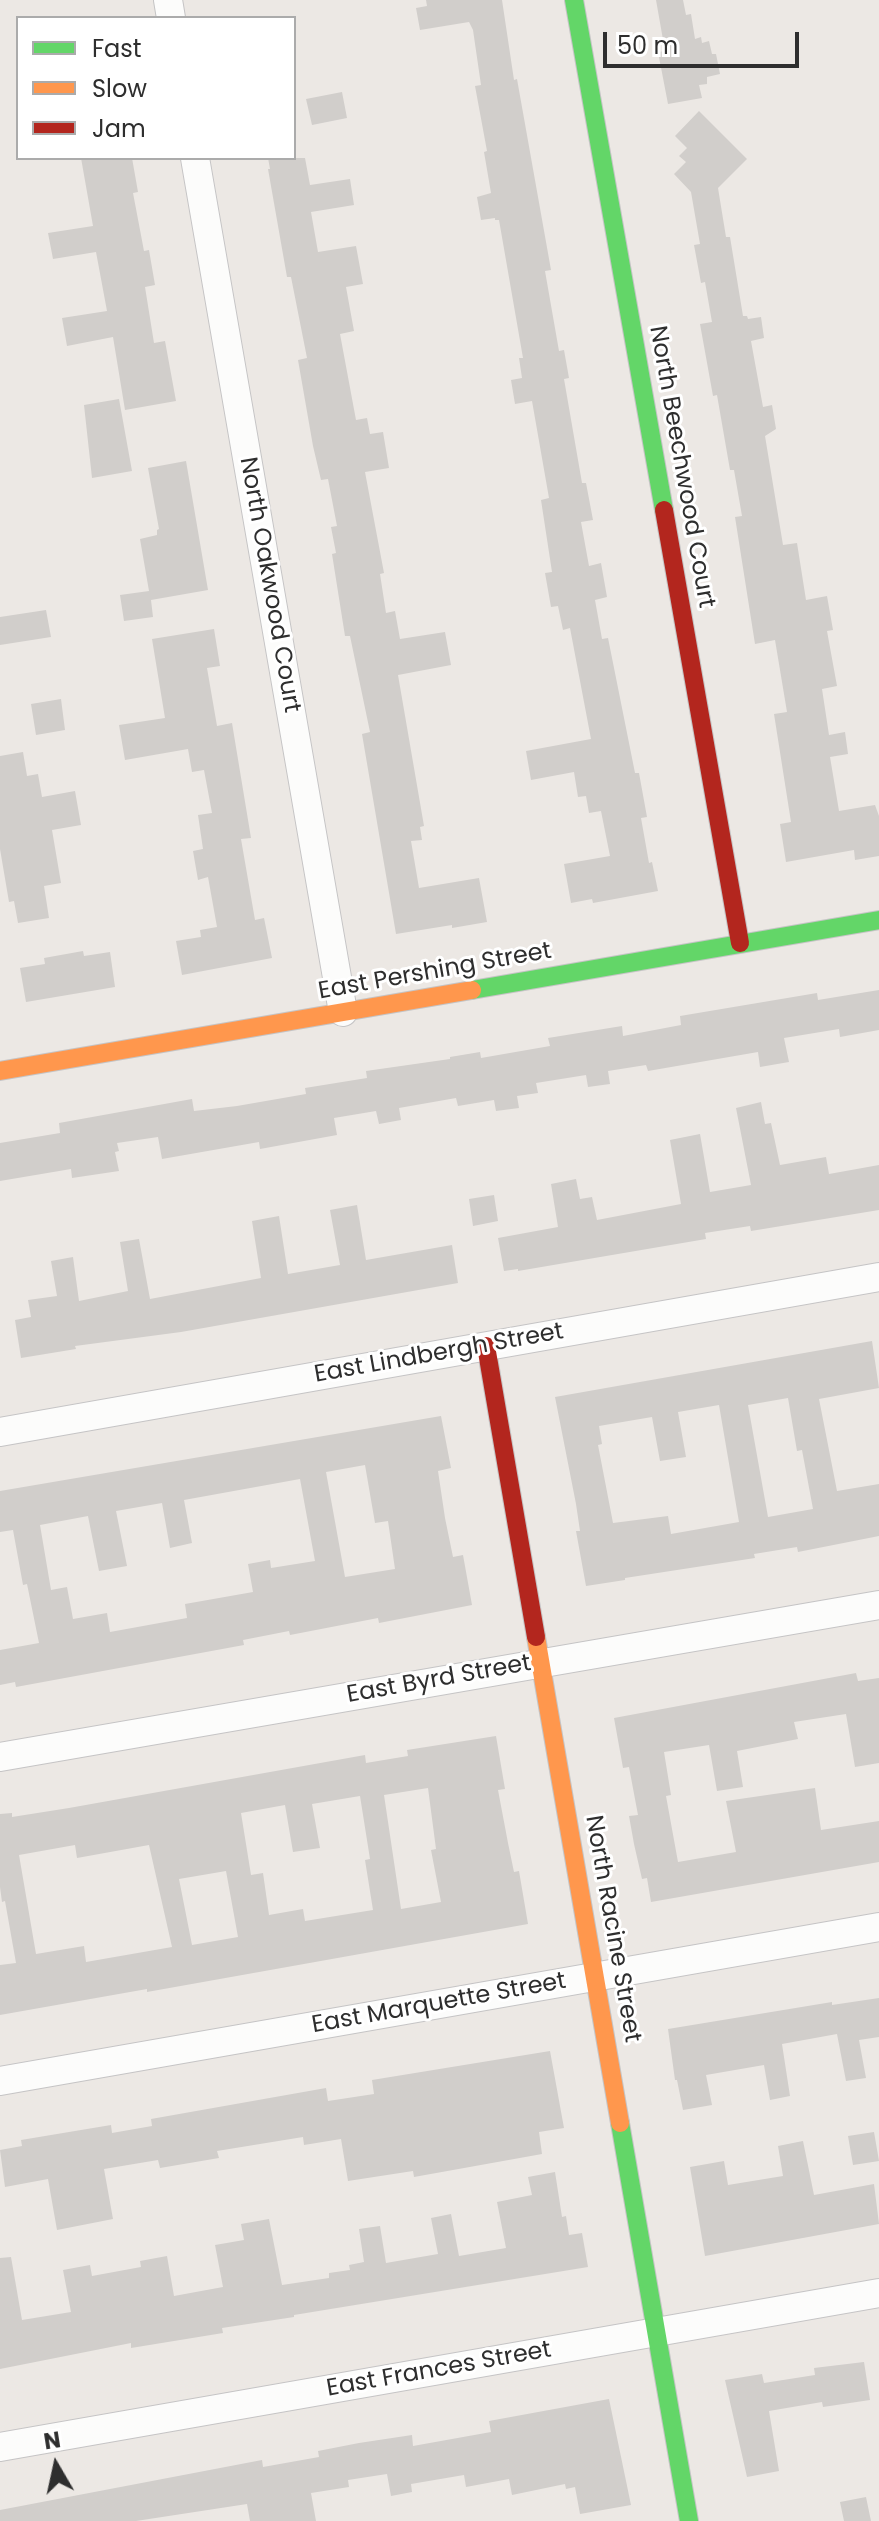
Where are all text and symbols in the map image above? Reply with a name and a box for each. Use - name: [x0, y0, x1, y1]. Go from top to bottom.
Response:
- legend: [16, 16, 296, 160]
- scale bar: [607, 16, 803, 66]
- text: 50 m: [617, 29, 678, 62]
- text: Fast: [92, 32, 142, 65]
- text: Slow: [92, 72, 147, 105]
- text: Jam: [92, 112, 146, 145]
- street label: North Beechwood Court: [642, 324, 720, 610]
- street label: North Oakwood Court: [232, 455, 306, 715]
- street label: East Pershing Street: [316, 937, 554, 1007]
- street label: East Lindbergh Street: [312, 1318, 566, 1390]
- street label: East Byrd Street: [345, 1650, 533, 1710]
- street label: North Racine Street: [578, 1813, 646, 2045]
- street label: East Marquette Street: [310, 1967, 568, 2041]
- street label: East Frances Street: [324, 2336, 554, 2404]
- text: N: [42, 2424, 63, 2457]
- north arrow: [16, 2425, 96, 2505]

